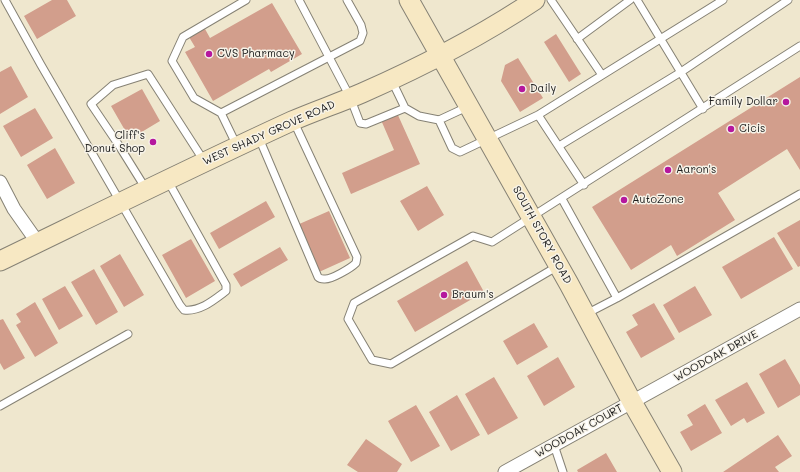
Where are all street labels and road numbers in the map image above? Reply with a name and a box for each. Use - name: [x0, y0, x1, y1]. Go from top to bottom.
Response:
- street label: WEST SHADY GROVE ROAD: [201, 98, 337, 168]
- street label: SOUTH STORY ROAD: [510, 184, 574, 286]
- street label: WOODOAK DRIVE: [672, 327, 760, 385]
- street label: WOODOAK COURT: [533, 401, 625, 461]

